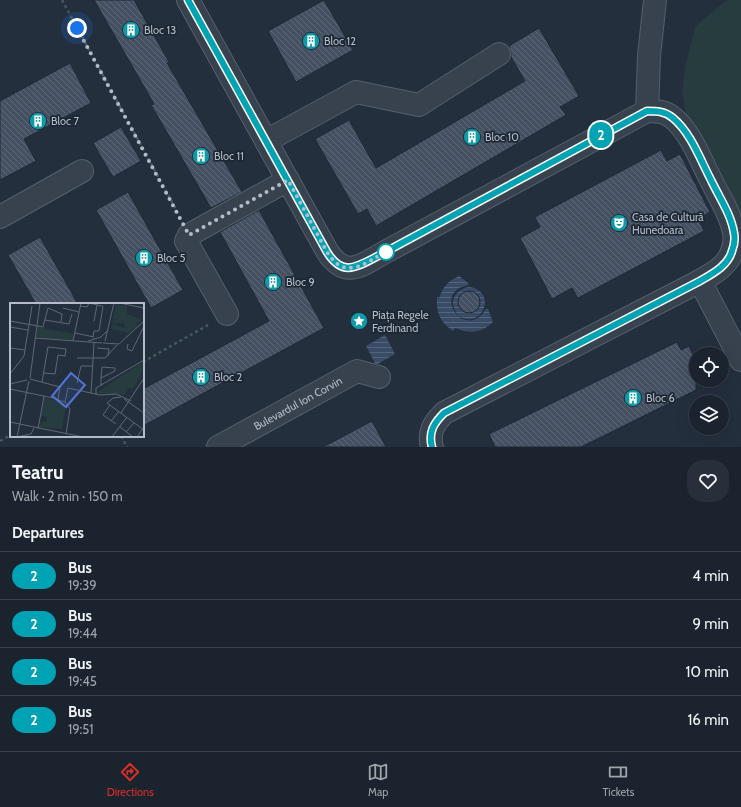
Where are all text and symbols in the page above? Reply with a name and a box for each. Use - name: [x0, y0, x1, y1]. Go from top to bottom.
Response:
- your location: [67, 18, 87, 38]
- building icon: Bloc 13: [121, 20, 141, 40]
- place label: Bloc 13: [144, 23, 176, 37]
- building icon: Bloc 12: [301, 31, 321, 51]
- place label: Bloc 12: [324, 34, 356, 48]
- building icon: Bloc 7: [28, 111, 48, 131]
- place label: Bloc 7: [51, 114, 80, 128]
- line badge: 2: [588, 122, 614, 148]
- text: 2: [597, 126, 605, 144]
- building icon: Bloc 10: [462, 127, 482, 147]
- place label: Bloc 10: [485, 130, 519, 144]
- building icon: Bloc 11: [191, 146, 211, 166]
- place label: Bloc 11: [214, 149, 244, 163]
- place label: Casa de Cultură Hunedoara: [632, 210, 704, 237]
- theatre icon: Casa de Cultură Hunedoara: [609, 213, 629, 233]
- unlabelled marker: [377, 243, 395, 261]
- building icon: Bloc 5: [134, 248, 154, 268]
- place label: Bloc 5: [157, 251, 186, 265]
- building icon: Bloc 9: [263, 272, 283, 292]
- place label: Bloc 9: [286, 275, 315, 289]
- inset map: [10, 303, 144, 437]
- place label: Piața Regele Ferdinand: [372, 308, 429, 335]
- place icon: Piața Regele Ferdinand: [349, 311, 369, 331]
- map controls: [689, 347, 729, 435]
- button: locate: [689, 347, 729, 387]
- building icon: Bloc 2: [191, 367, 211, 387]
- place label: Bloc 2: [214, 370, 243, 384]
- street label: Bulevardul Ion Corvin: [251, 373, 345, 433]
- building icon: Bloc 6: [623, 388, 643, 408]
- place label: Bloc 6: [646, 391, 675, 405]
- button: layers: [689, 395, 729, 435]
- button: heart: [687, 460, 729, 502]
- text: Teatru: [12, 461, 64, 484]
- text: Walk · 2 min · 150 m: [12, 488, 123, 504]
- text: Departures: [12, 524, 84, 542]
- text: Bus: [68, 559, 92, 577]
- text: 2: [30, 567, 38, 585]
- text: 4 min: [692, 567, 729, 585]
- text: 19:39: [68, 577, 97, 593]
- text: Bus: [68, 607, 92, 625]
- text: 2: [30, 615, 38, 633]
- text: 9 min: [692, 615, 729, 633]
- text: 19:44: [68, 625, 97, 641]
- text: Bus: [68, 655, 92, 673]
- text: 2: [30, 663, 38, 681]
- text: 10 min: [686, 663, 729, 681]
- text: 19:45: [68, 673, 97, 689]
- text: Bus: [68, 703, 92, 721]
- text: 2: [30, 711, 38, 729]
- text: 16 min: [687, 711, 729, 729]
- text: 19:51: [68, 721, 94, 737]
- tab: Directions: [107, 761, 154, 799]
- tab: Map: [367, 761, 389, 799]
- tab: Tickets: [603, 761, 634, 799]

